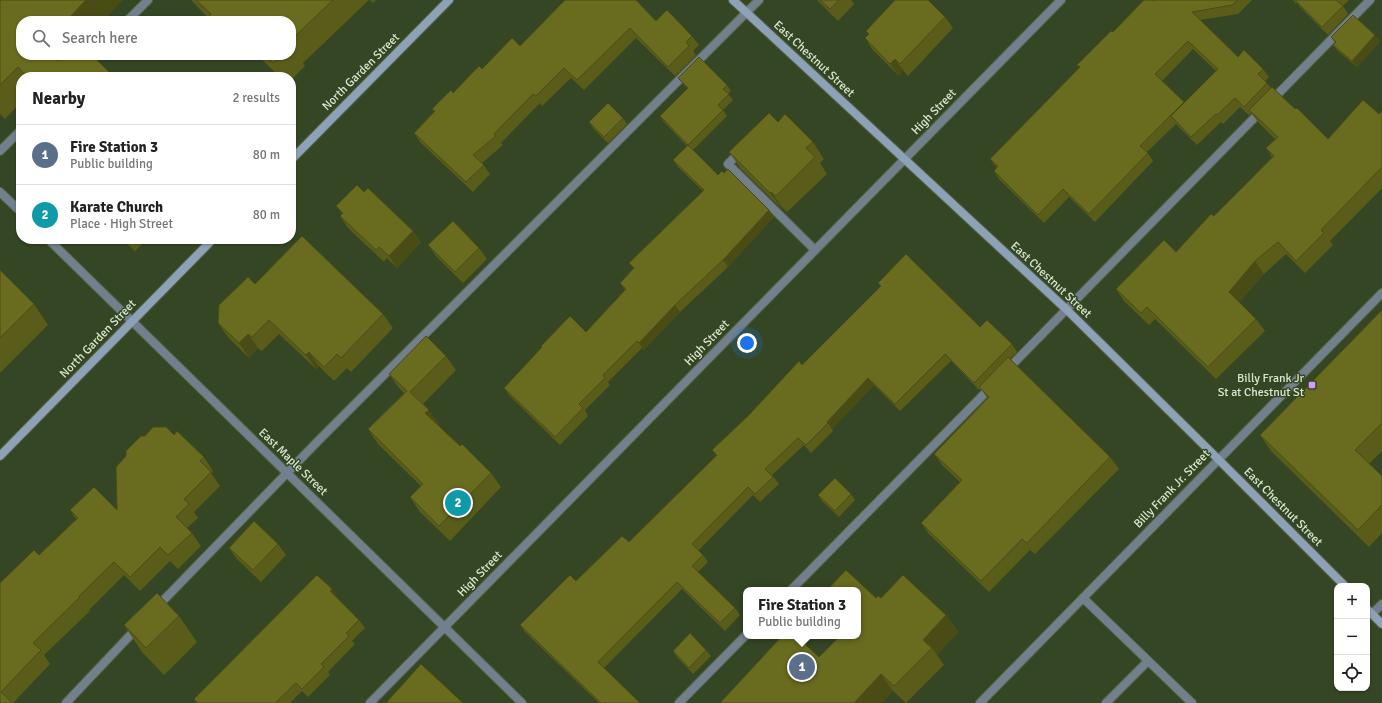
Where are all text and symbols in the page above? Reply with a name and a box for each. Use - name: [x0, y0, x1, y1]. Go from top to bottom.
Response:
- search box: [16, 16, 296, 60]
- street label: East Chestnut Street: [770, 18, 858, 100]
- icon: search: [30, 27, 52, 49]
- text: Search here: [62, 29, 138, 47]
- street label: North Garden Street: [319, 30, 403, 114]
- street label: High Street: [908, 86, 960, 138]
- text: Nearby: [32, 88, 85, 109]
- text: 2 results: [232, 90, 280, 106]
- text: Fire Station 3: [70, 138, 158, 156]
- text: 1: [41, 147, 49, 163]
- text: 80 m: [253, 147, 280, 163]
- text: Public building: [70, 156, 153, 172]
- text: Karate Church: [70, 198, 163, 216]
- text: 2: [41, 207, 49, 223]
- text: 80 m: [253, 207, 280, 223]
- text: Place · High Street: [70, 216, 173, 232]
- street label: East Chestnut Street: [1007, 239, 1095, 321]
- street label: North Garden Street: [57, 297, 139, 381]
- street label: High Street: [681, 317, 733, 369]
- your location: [737, 333, 757, 353]
- place label: Billy Frank Jr St at Chestnut St: [1218, 371, 1305, 400]
- marker: Billy Frank Jr St at Chestnut St: [1307, 380, 1317, 390]
- street label: East Maple Street: [255, 425, 331, 499]
- street label: Billy Frank Jr. Street: [1131, 447, 1213, 531]
- street label: East Chestnut Street: [1240, 464, 1326, 550]
- pin: 2: [445, 488, 471, 518]
- street label: High Street: [454, 548, 506, 600]
- map controls: [1334, 583, 1370, 691]
- button: +: [1334, 583, 1370, 619]
- popup: [743, 587, 861, 639]
- text: Fire Station 3: [758, 596, 846, 614]
- text: Public building: [758, 614, 841, 630]
- button: −: [1334, 619, 1370, 655]
- pin: 1: [789, 652, 815, 682]
- button: locate: [1334, 655, 1370, 691]

